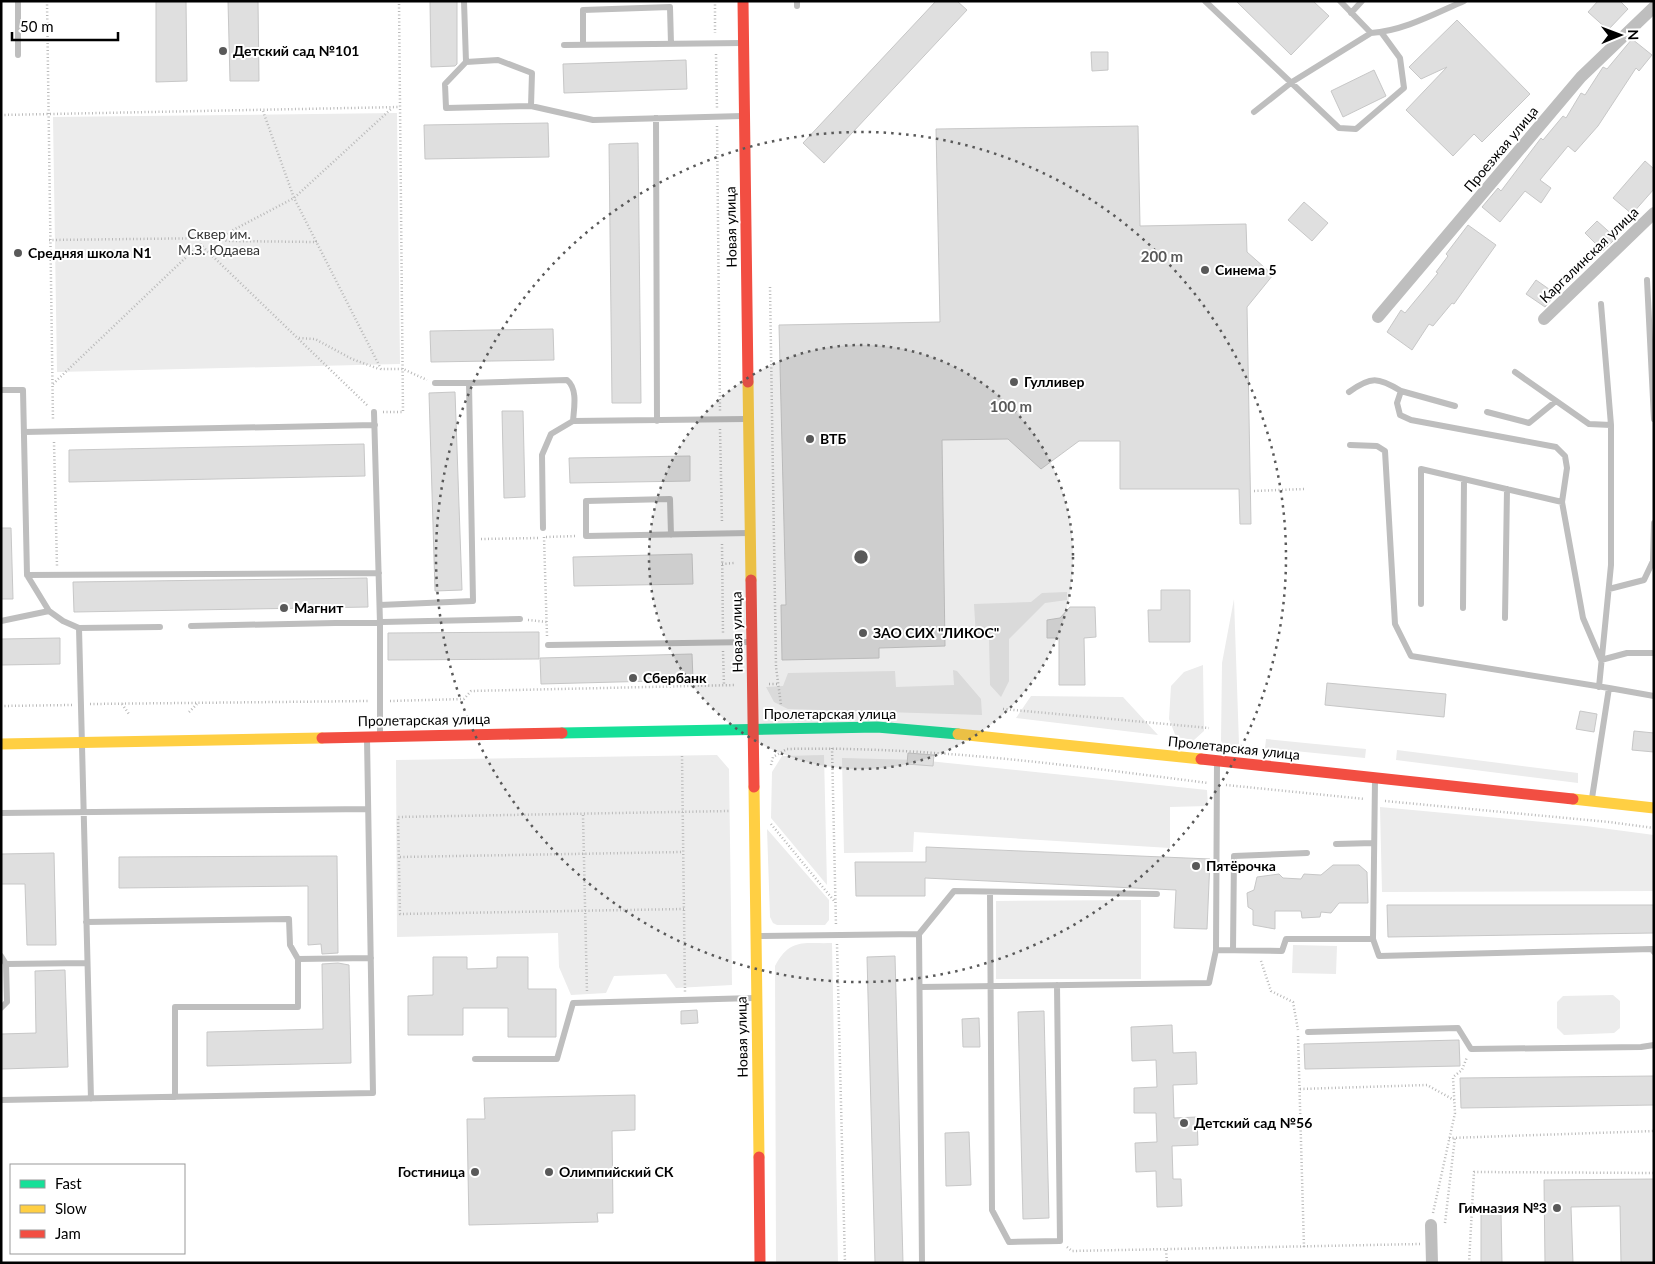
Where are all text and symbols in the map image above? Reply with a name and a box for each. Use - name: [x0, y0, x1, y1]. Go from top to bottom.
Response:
- scale bar: [12, 10, 119, 42]
- north arrow: [1595, 10, 1645, 60]
- text: 50 m: [20, 17, 54, 35]
- text: N: [1625, 29, 1642, 40]
- place label: Детский сад №101: [233, 42, 359, 59]
- marker: Детский сад №101: [217, 45, 229, 57]
- street label: Проезжая улица: [1460, 102, 1541, 195]
- street label: Новая улица: [721, 186, 740, 268]
- street label: Каргалинская улица: [1536, 203, 1642, 306]
- park label: Сквер им. М.З. Юдаева: [178, 225, 260, 258]
- place label: Средняя школа N1: [28, 244, 152, 261]
- marker: Средняя школа N1: [12, 247, 24, 259]
- text: 200 m: [1141, 247, 1183, 265]
- place label: Синема 5: [1215, 261, 1277, 278]
- marker: Синема 5: [1199, 264, 1211, 276]
- place label: Гулливер: [1024, 373, 1084, 390]
- marker: Гулливер: [1008, 376, 1020, 388]
- text: 100 m: [990, 397, 1032, 415]
- place label: ВТБ: [820, 430, 847, 447]
- marker: ВТБ: [804, 433, 816, 445]
- centre of rings: [852, 548, 870, 566]
- street label: Новая улица: [727, 591, 746, 673]
- place label: Магнит: [294, 599, 344, 616]
- marker: Магнит: [278, 602, 290, 614]
- place label: ЗАО СИХ "ЛИКОС": [873, 624, 999, 641]
- marker: ЗАО СИХ "ЛИКОС": [857, 627, 869, 639]
- place label: Сбербанк: [643, 669, 707, 686]
- marker: Сбербанк: [627, 672, 639, 684]
- street label: Пролетарская улица: [764, 705, 896, 722]
- street label: Пролетарская улица: [358, 710, 490, 729]
- street label: Пролетарская улица: [1167, 732, 1301, 763]
- place label: Пятёрочка: [1206, 857, 1276, 874]
- marker: Пятёрочка: [1190, 860, 1202, 872]
- street label: Новая улица: [732, 996, 751, 1078]
- place label: Детский сад №56: [1194, 1114, 1312, 1131]
- marker: Детский сад №56: [1178, 1117, 1190, 1129]
- place label: Гостиница: [398, 1163, 465, 1180]
- place label: Олимпийский СК: [559, 1163, 674, 1180]
- legend: [10, 1164, 185, 1254]
- marker: Гостиница: [469, 1166, 481, 1178]
- marker: Олимпийский СК: [543, 1166, 555, 1178]
- text: Fast: [55, 1174, 82, 1192]
- text: Slow: [55, 1199, 87, 1217]
- place label: Гимназия №3: [1458, 1199, 1547, 1216]
- marker: Гимназия №3: [1551, 1202, 1563, 1214]
- text: Jam: [55, 1224, 81, 1242]

